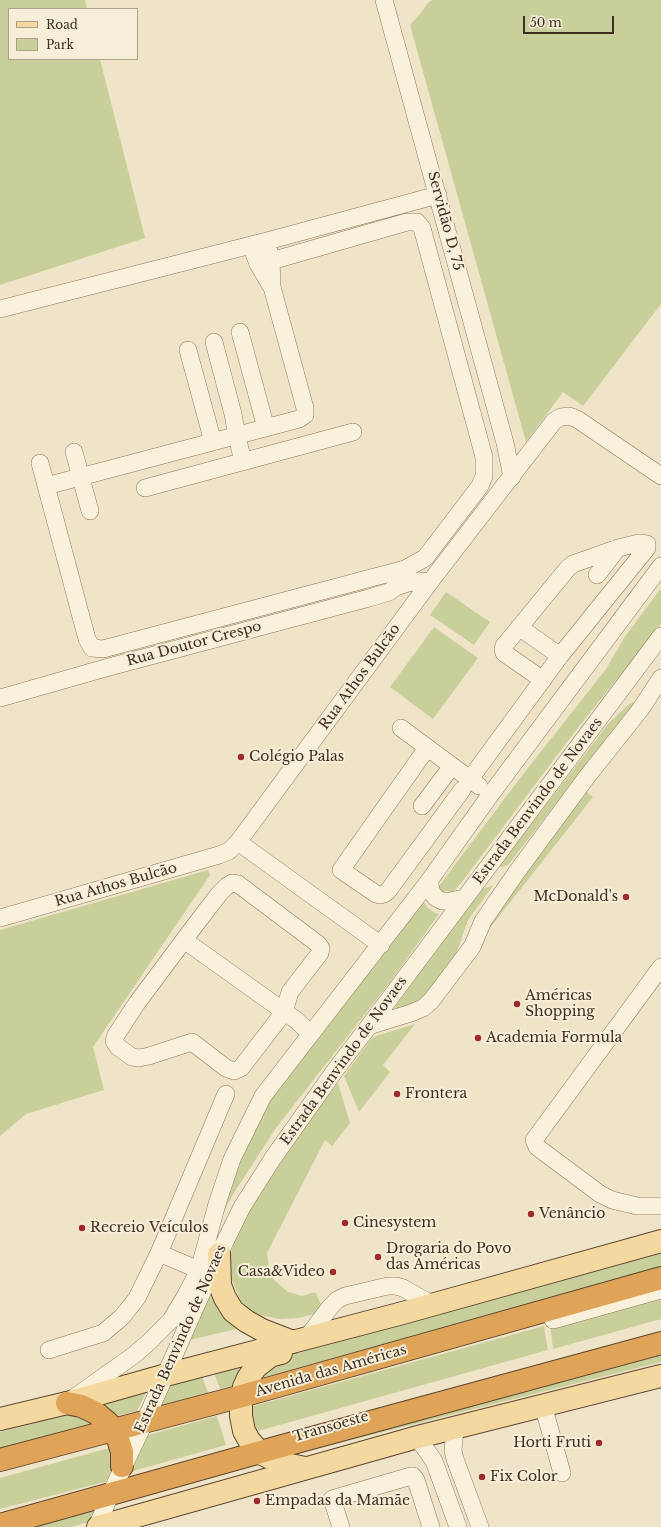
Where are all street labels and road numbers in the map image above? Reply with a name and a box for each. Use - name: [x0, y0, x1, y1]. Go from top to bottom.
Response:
- street label: Servidão D, 75: [424, 170, 466, 272]
- street label: Rua Doutor Crespo: [125, 618, 263, 670]
- street label: Rua Athos Bulcão: [316, 621, 404, 733]
- street label: Estrada Benvindo de Novaes: [470, 714, 606, 888]
- street label: Rua Athos Bulcão: [53, 860, 179, 910]
- street label: Estrada Benvindo de Novaes: [277, 973, 411, 1149]
- street label: Estrada Benvindo de Novaes: [132, 1242, 230, 1436]
- street label: Avenida das Américas: [254, 1341, 408, 1401]
- street label: Transoeste: [291, 1408, 371, 1446]

